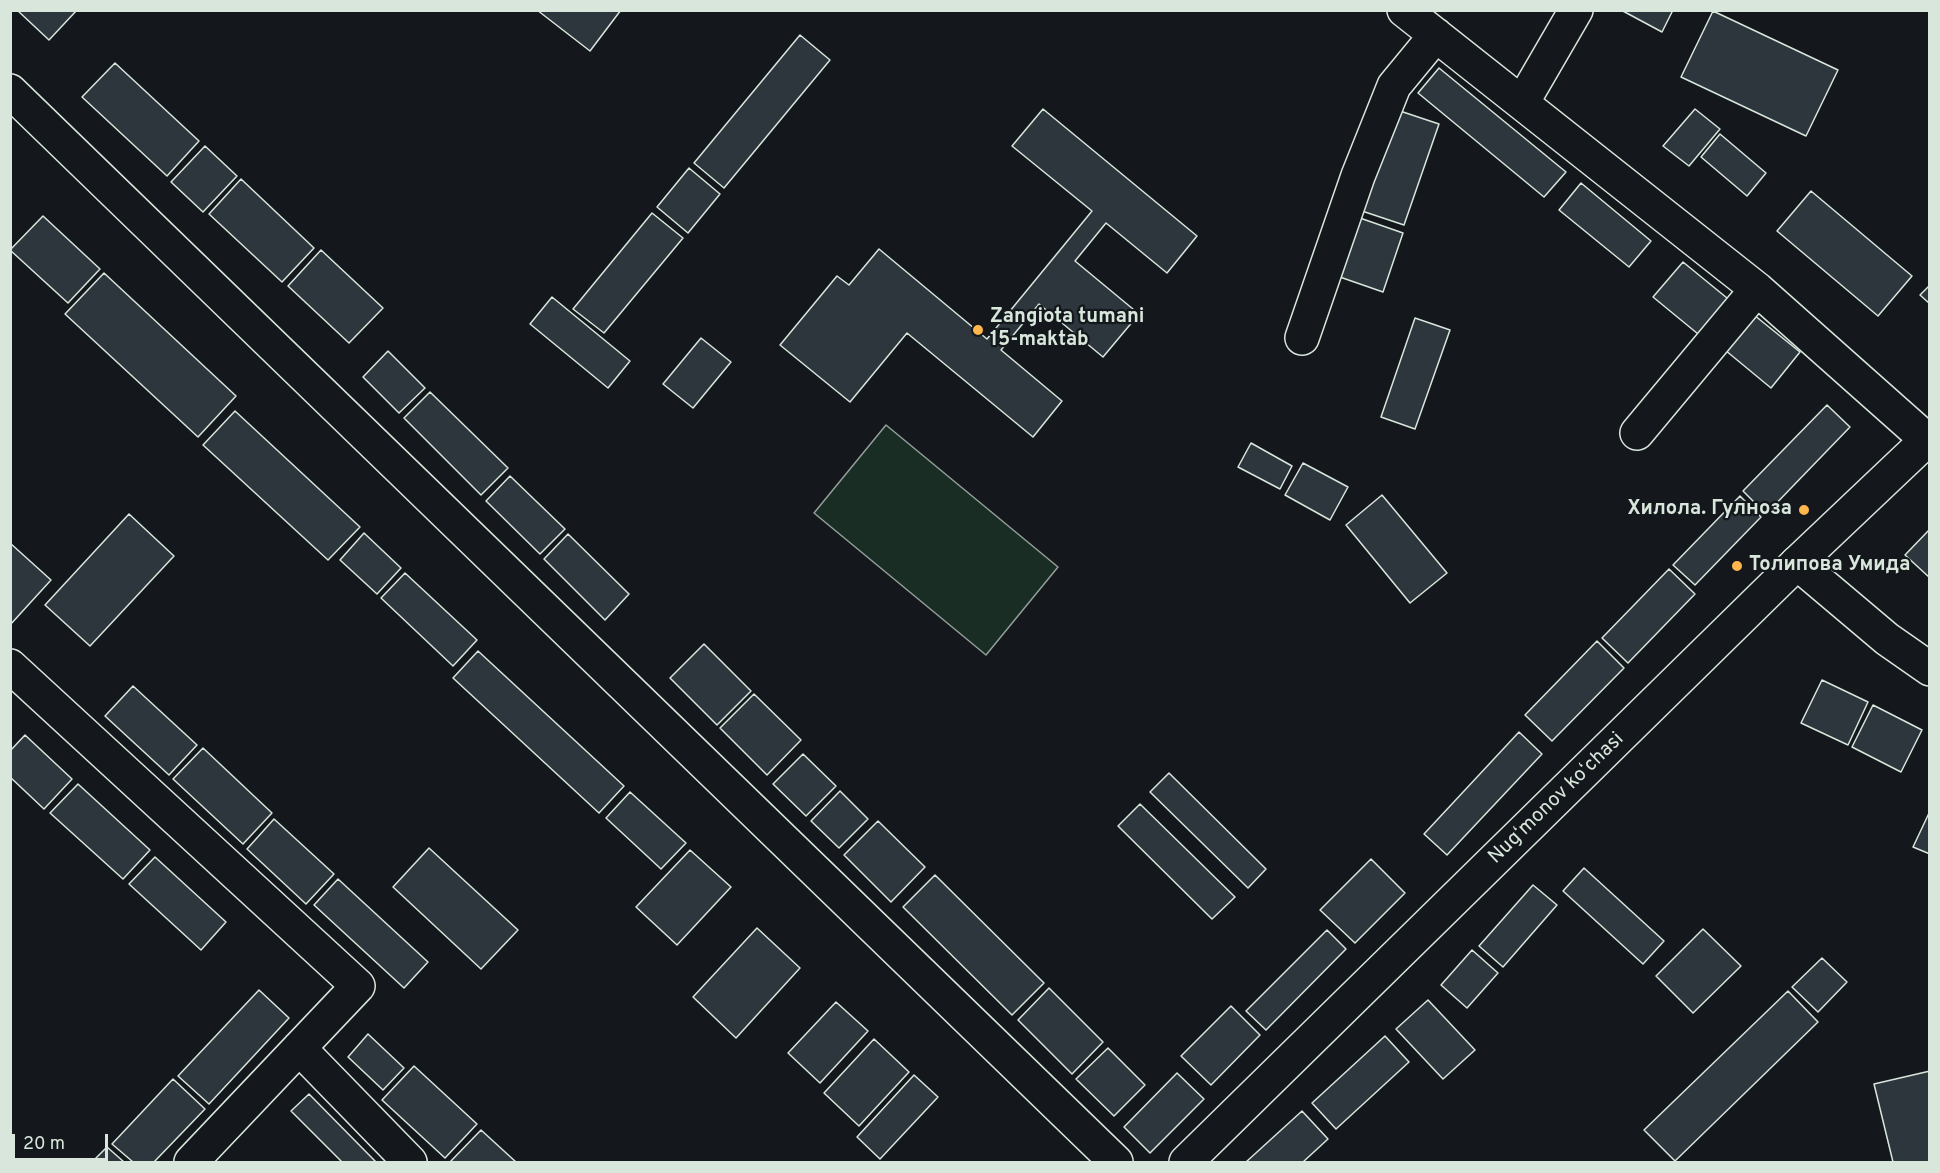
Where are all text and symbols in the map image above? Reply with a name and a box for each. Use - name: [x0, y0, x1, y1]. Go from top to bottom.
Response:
- place label: Zangiota tumani 15-maktab: [990, 306, 1144, 353]
- marker: Zangiota tumani 15-maktab: [971, 323, 985, 337]
- place label: Хилола. Гулноза: [1627, 498, 1792, 522]
- marker: Хилола. Гулноза: [1797, 503, 1811, 517]
- place label: Толипова Умида: [1749, 554, 1910, 578]
- marker: Толипова Умида: [1730, 559, 1744, 573]
- street label: Nugʻmonov koʻchasi: [1484, 728, 1630, 870]
- scale bar: [15, 1122, 111, 1160]
- text: 20 m: [23, 1133, 65, 1156]

